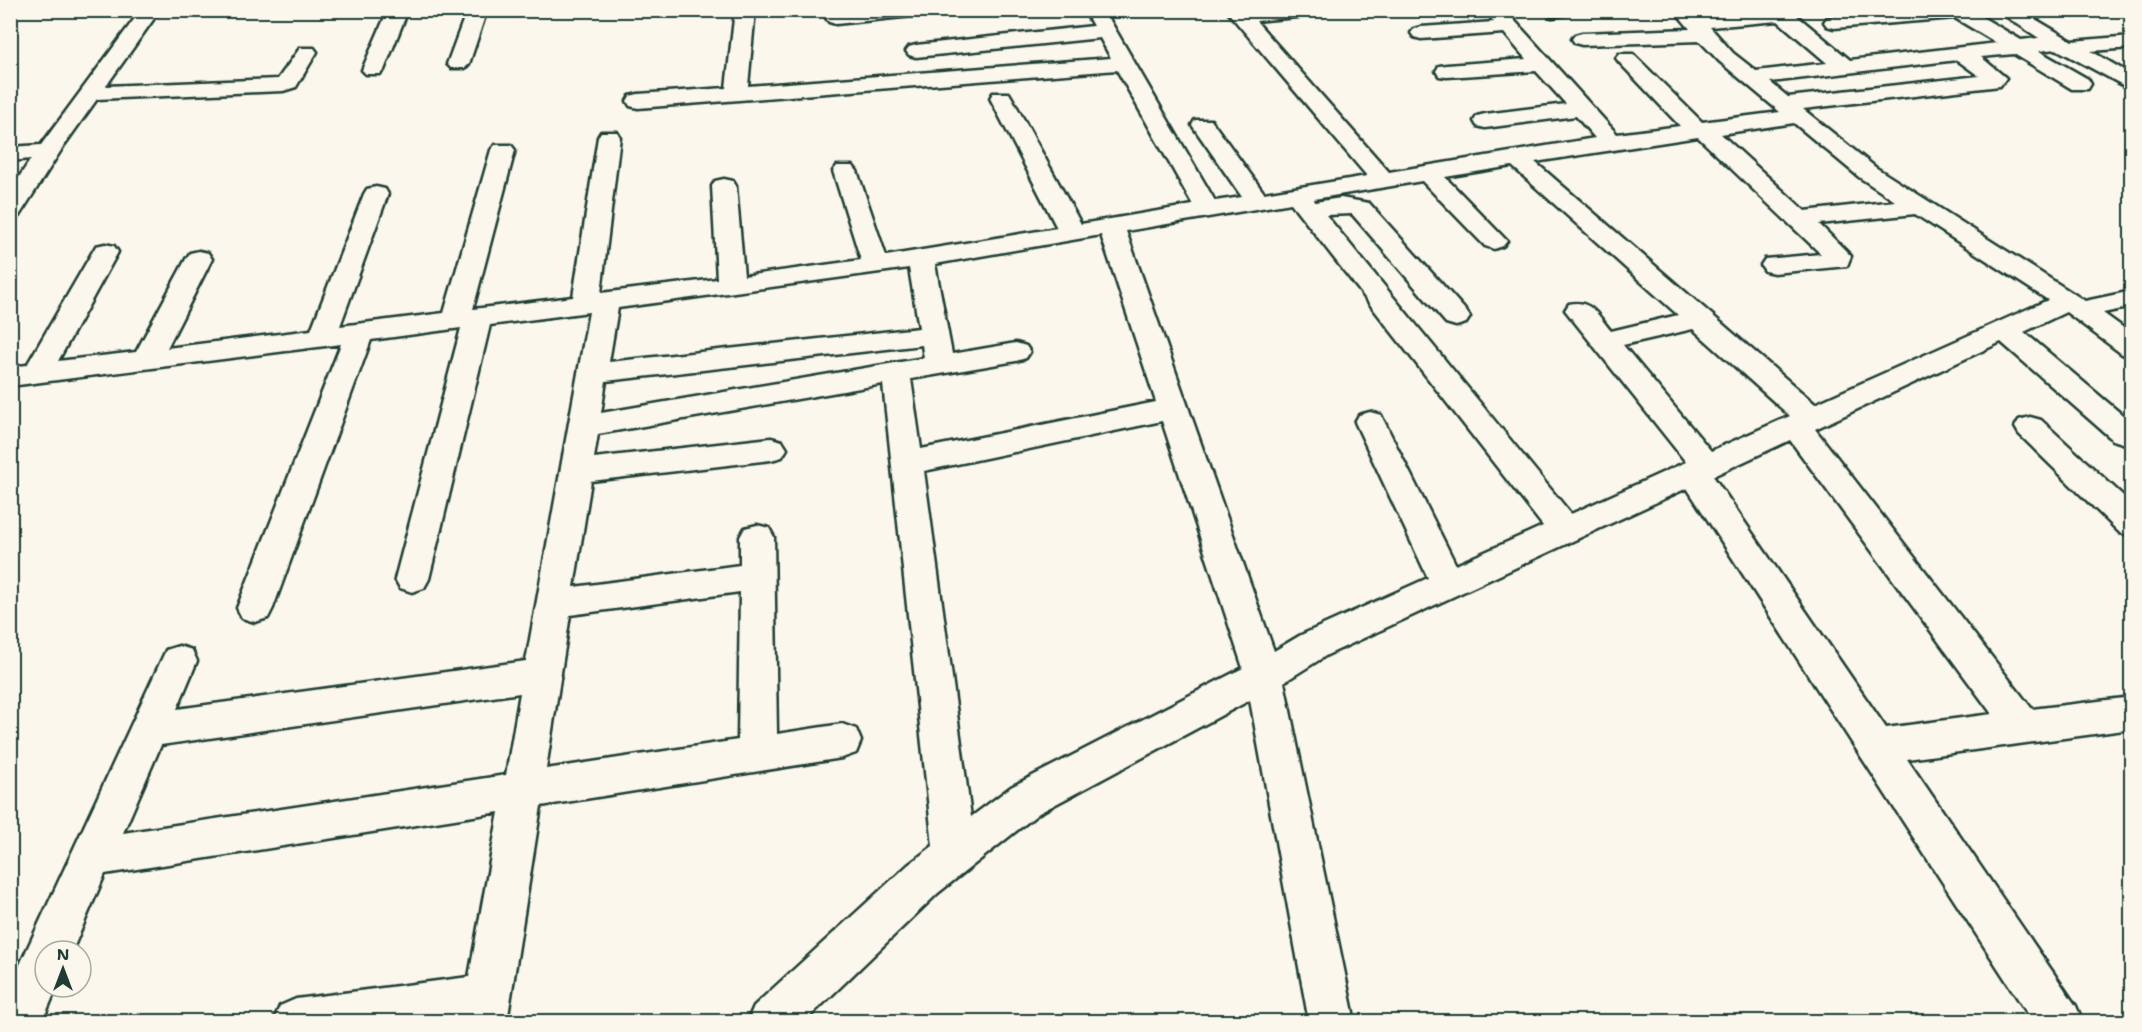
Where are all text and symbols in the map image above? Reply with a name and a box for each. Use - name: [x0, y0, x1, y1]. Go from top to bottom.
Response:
- north arrow: [33, 939, 93, 999]
- text: N: [57, 944, 69, 965]

